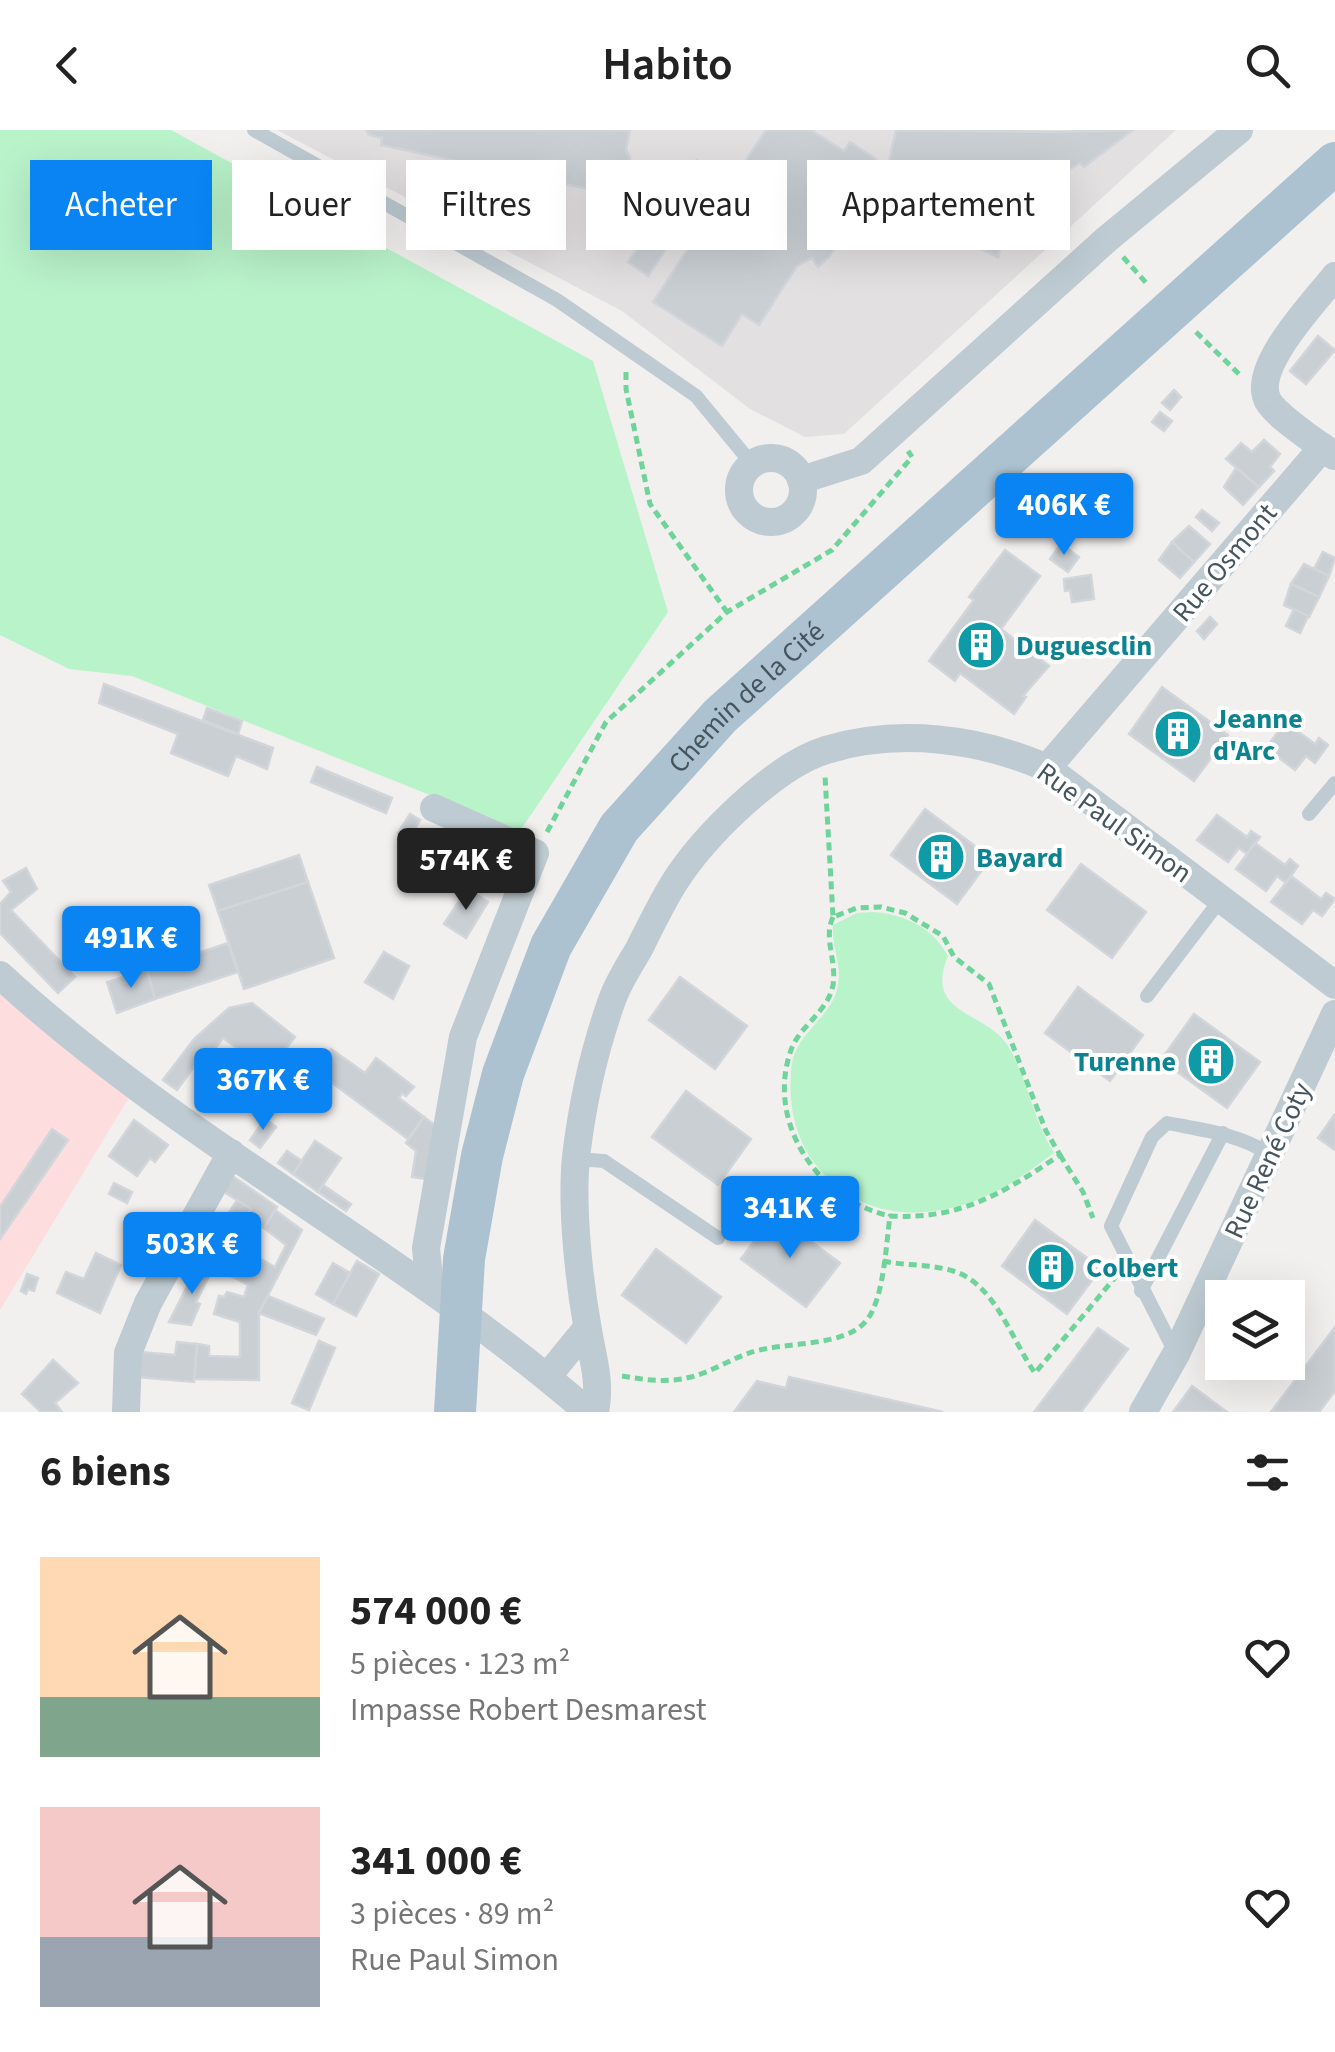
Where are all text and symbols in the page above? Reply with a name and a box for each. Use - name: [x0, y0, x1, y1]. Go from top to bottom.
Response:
- text: Habito: [602, 33, 733, 97]
- icon: back: [40, 38, 95, 93]
- icon: search: [1240, 38, 1295, 93]
- chip: Acheter: [30, 160, 212, 250]
- chip: Louer: [232, 160, 386, 250]
- chip: Filtres: [406, 160, 566, 250]
- chip: Nouveau: [586, 160, 787, 250]
- chip: Appartement: [807, 160, 1070, 250]
- pin: 406K €: [983, 473, 1145, 558]
- text: 406K €: [1017, 482, 1111, 528]
- street label: Rue Osmont: [1163, 494, 1287, 631]
- street label: Chemin de la Cité: [659, 612, 834, 782]
- building icon: Duguesclin: [955, 619, 1007, 671]
- place label: Duguesclin: [1016, 626, 1152, 666]
- place label: Jeanne d'Arc: [1213, 699, 1303, 771]
- building icon: Jeanne d'Arc: [1152, 708, 1204, 760]
- street label: Rue Paul Simon: [1029, 753, 1200, 893]
- pin: 574K €: [385, 828, 547, 913]
- building icon: Bayard: [915, 831, 967, 883]
- text: 574K €: [419, 837, 513, 883]
- place label: Bayard: [976, 838, 1063, 878]
- pin: 491K €: [50, 906, 212, 991]
- text: 491K €: [84, 915, 178, 961]
- building icon: Turenne: [1185, 1035, 1237, 1087]
- place label: Turenne: [1074, 1042, 1176, 1082]
- pin: 367K €: [182, 1048, 344, 1133]
- text: 367K €: [216, 1057, 310, 1103]
- street label: Rue René Coty: [1214, 1076, 1322, 1245]
- pin: 341K €: [709, 1176, 871, 1261]
- text: 341K €: [743, 1185, 837, 1231]
- pin: 503K €: [111, 1212, 273, 1297]
- text: 503K €: [145, 1221, 239, 1267]
- building icon: Colbert: [1025, 1241, 1077, 1293]
- place label: Colbert: [1086, 1248, 1179, 1288]
- map controls: [1205, 1280, 1305, 1380]
- button: layers: [1205, 1280, 1305, 1380]
- text: 6 biens: [40, 1442, 171, 1502]
- icon: filters: [1240, 1445, 1295, 1500]
- text: 574 000 €: [350, 1581, 522, 1641]
- icon: home: [120, 1597, 240, 1717]
- icon: heart: [1240, 1630, 1295, 1685]
- text: 5 pièces · 123 m²: [350, 1641, 570, 1687]
- text: Impasse Robert Desmarest: [350, 1687, 706, 1733]
- text: 341 000 €: [350, 1831, 522, 1891]
- icon: home: [120, 1847, 240, 1967]
- icon: heart: [1240, 1880, 1295, 1935]
- text: 3 pièces · 89 m²: [350, 1891, 554, 1937]
- text: Rue Paul Simon: [350, 1937, 559, 1983]

